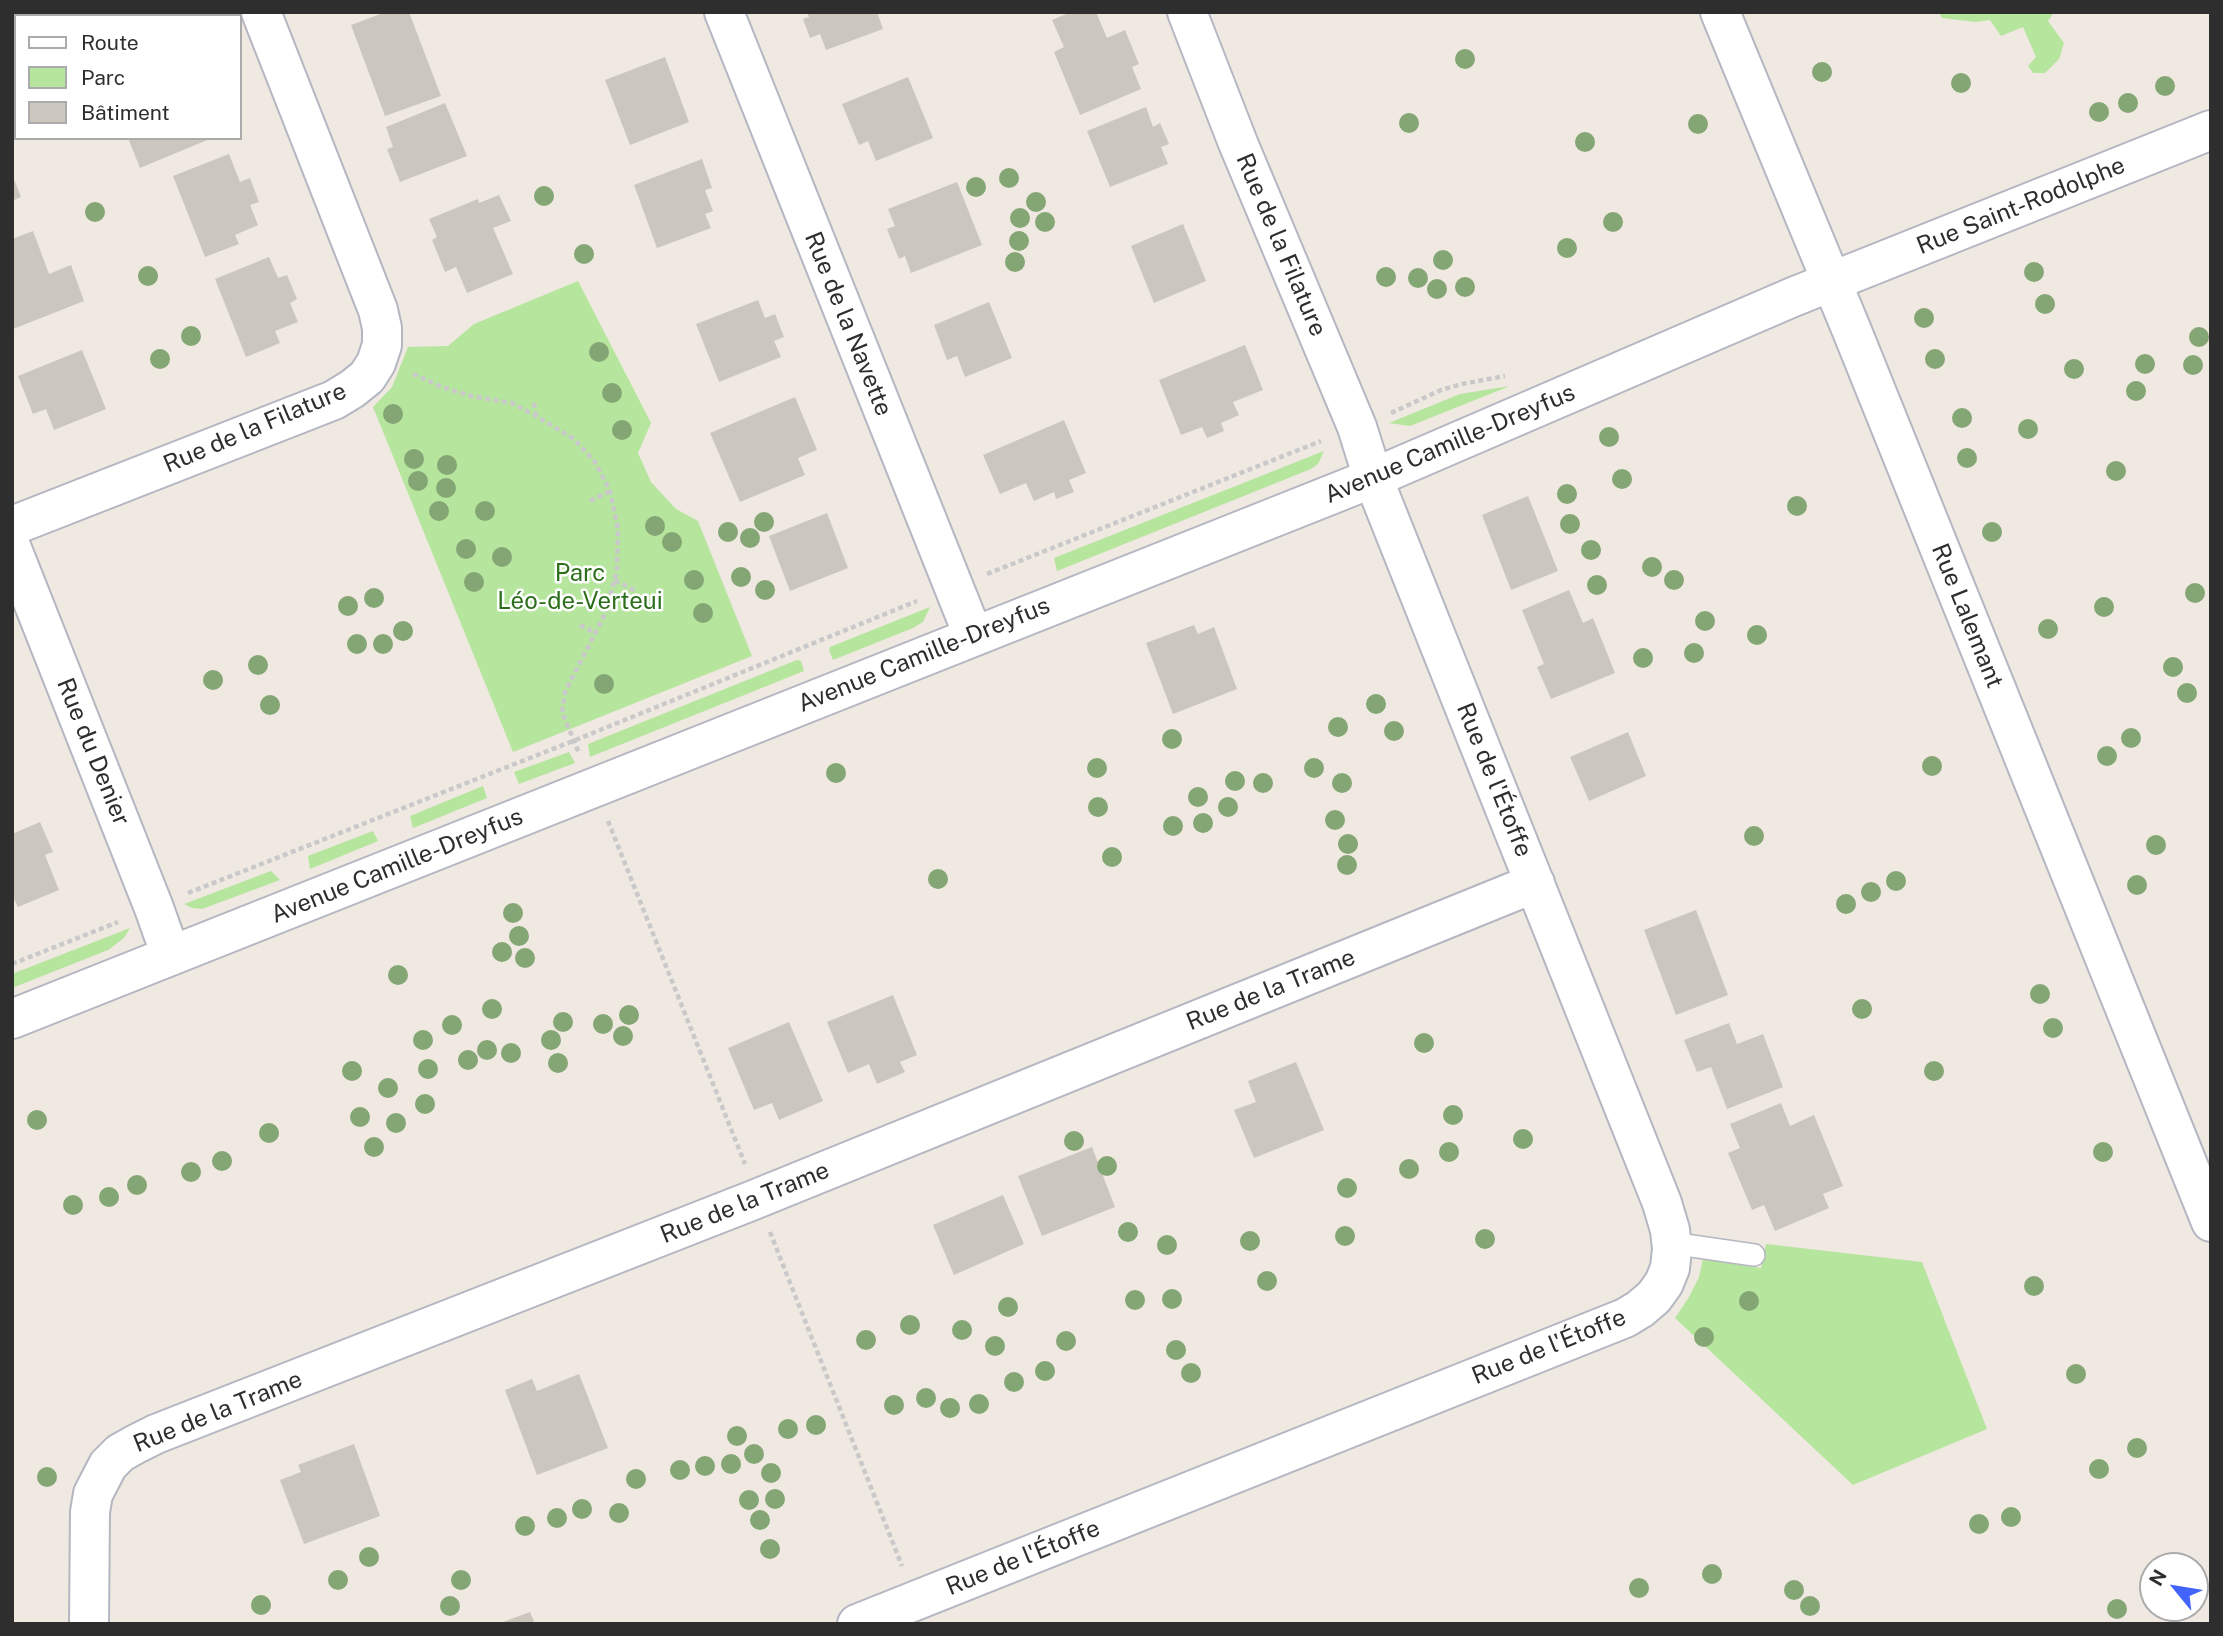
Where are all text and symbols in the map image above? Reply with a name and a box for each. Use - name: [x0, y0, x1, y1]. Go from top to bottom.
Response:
- legend: [14, 14, 242, 140]
- text: Route: [81, 30, 139, 55]
- text: Parc: [81, 65, 125, 90]
- text: Bâtiment: [81, 100, 170, 125]
- street label: Rue de la Filature: [1230, 149, 1332, 341]
- street label: Rue Saint-Rodolphe: [1913, 151, 2129, 261]
- street label: Rue de la Navette: [798, 228, 898, 420]
- street label: Rue de la Filature: [159, 377, 351, 479]
- street label: Avenue Camille-Dreyfus: [1321, 378, 1579, 510]
- street label: Rue Lalemant: [1925, 540, 2009, 692]
- park label: Parc Léo-de-Verteui: [497, 560, 663, 616]
- street label: Avenue Camille-Dreyfus: [794, 591, 1054, 719]
- street label: Rue du Denier: [50, 674, 136, 830]
- street label: Rue de l'Étoffe: [1450, 699, 1538, 861]
- street label: Avenue Camille-Dreyfus: [267, 802, 527, 930]
- street label: Rue de la Trame: [1182, 943, 1360, 1037]
- street label: Rue de la Trame: [656, 1156, 834, 1250]
- street label: Rue de l'Étoffe: [1468, 1303, 1630, 1391]
- street label: Rue de la Trame: [129, 1365, 307, 1459]
- street label: Rue de l'Étoffe: [942, 1514, 1104, 1602]
- north arrow: [2139, 1552, 2209, 1622]
- text: N: [2144, 1566, 2171, 1589]

